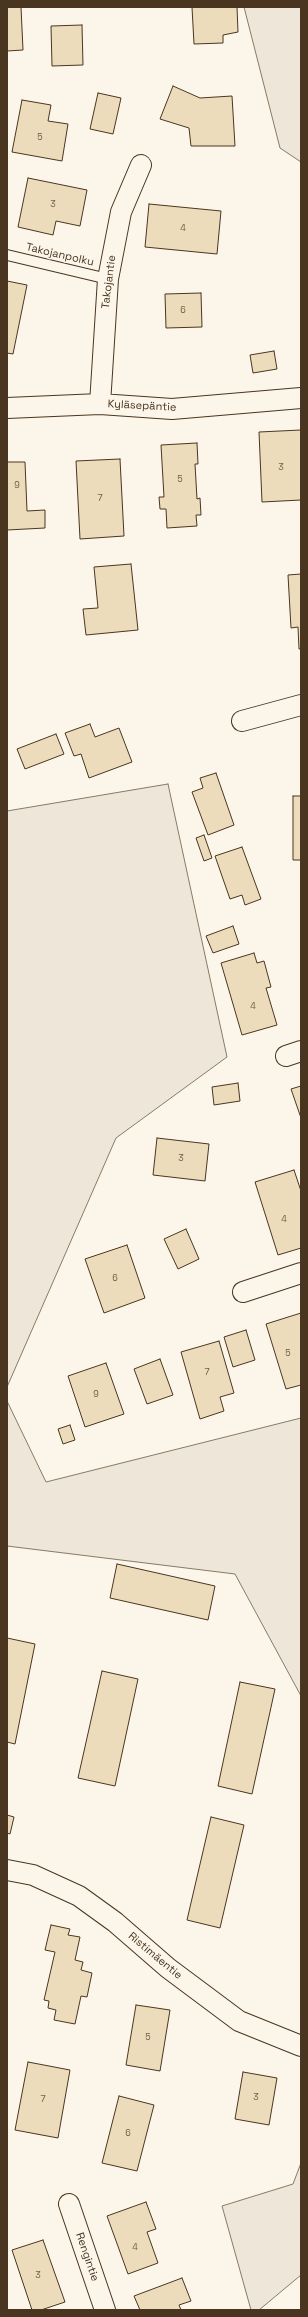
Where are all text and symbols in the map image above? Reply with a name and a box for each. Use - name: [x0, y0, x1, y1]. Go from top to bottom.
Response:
- house number: 5: [37, 133, 43, 143]
- house number: 3: [50, 200, 56, 210]
- house number: 4: [180, 224, 186, 234]
- street label: Takojanpolku: [25, 241, 95, 269]
- street label: Takojantie: [99, 254, 119, 310]
- house number: 6: [180, 306, 186, 316]
- street label: Kyläsepäntie: [107, 398, 177, 414]
- house number: 3: [278, 463, 284, 473]
- house number: 5: [177, 475, 183, 485]
- house number: 9: [14, 481, 20, 491]
- house number: 7: [97, 494, 103, 504]
- house number: 4: [250, 1002, 256, 1012]
- house number: 3: [178, 1154, 184, 1164]
- house number: 4: [281, 1215, 287, 1225]
- house number: 6: [112, 1274, 118, 1284]
- house number: 5: [285, 1349, 291, 1359]
- house number: 7: [204, 1368, 210, 1378]
- house number: 9: [93, 1390, 99, 1400]
- street label: Ristimäentie: [125, 1930, 185, 1982]
- house number: 5: [145, 2033, 151, 2043]
- house number: 3: [253, 2093, 259, 2103]
- house number: 7: [40, 2095, 46, 2105]
- house number: 6: [125, 2129, 131, 2139]
- street label: Rengintie: [72, 2231, 102, 2283]
- house number: 4: [132, 2243, 138, 2253]
- house number: 3: [35, 2271, 41, 2281]

